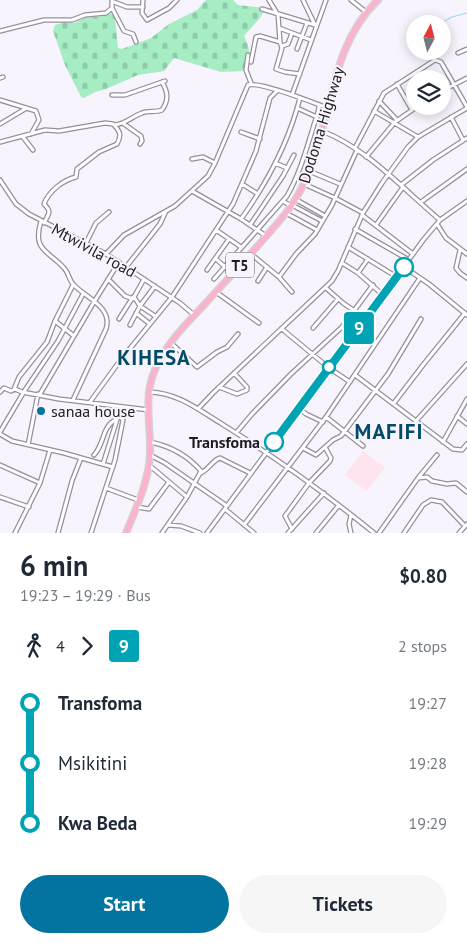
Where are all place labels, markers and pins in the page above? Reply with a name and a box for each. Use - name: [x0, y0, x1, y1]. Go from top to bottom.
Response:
- unlabelled marker: [394, 257, 414, 277]
- unlabelled marker: [322, 360, 336, 374]
- place label: sanaa house: [51, 401, 135, 421]
- marker: sanaa house: [35, 405, 47, 417]
- place label: Transfoma: [189, 432, 260, 452]
- marker: Transfoma: [264, 432, 284, 452]

